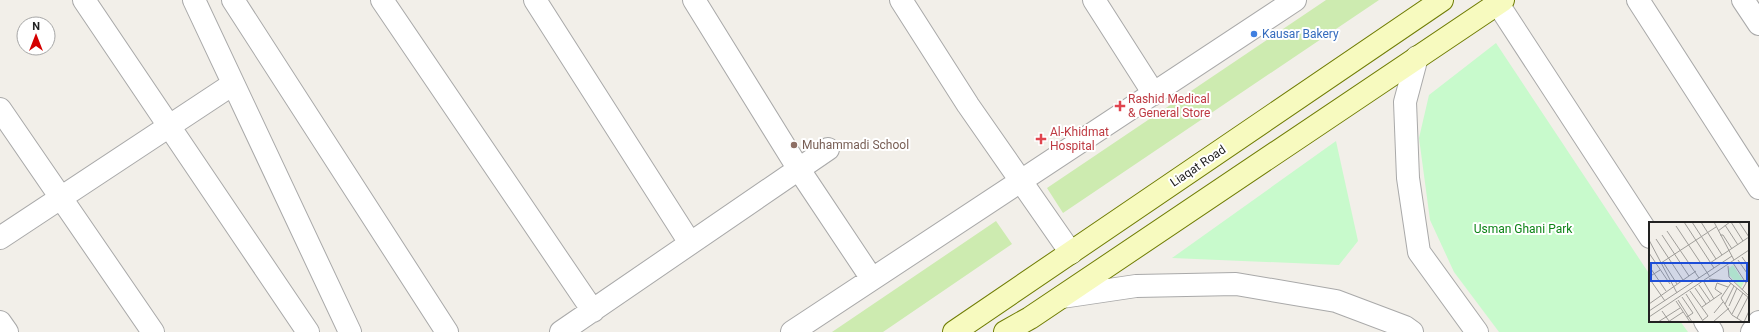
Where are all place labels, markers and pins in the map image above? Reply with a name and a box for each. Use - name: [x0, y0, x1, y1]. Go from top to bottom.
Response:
- place label: Kausar Bakery: [1262, 27, 1339, 41]
- marker: Kausar Bakery: [1249, 29, 1259, 39]
- place label: Rashid Medical & General Store: [1128, 92, 1210, 120]
- marker: Rashid Medical & General Store: [1115, 101, 1125, 111]
- place label: Al-Khidmat Hospital: [1050, 125, 1109, 153]
- marker: Al-Khidmat Hospital: [1035, 133, 1047, 145]
- place label: Muhammadi School: [802, 138, 909, 152]
- marker: Muhammadi School: [789, 140, 799, 150]

